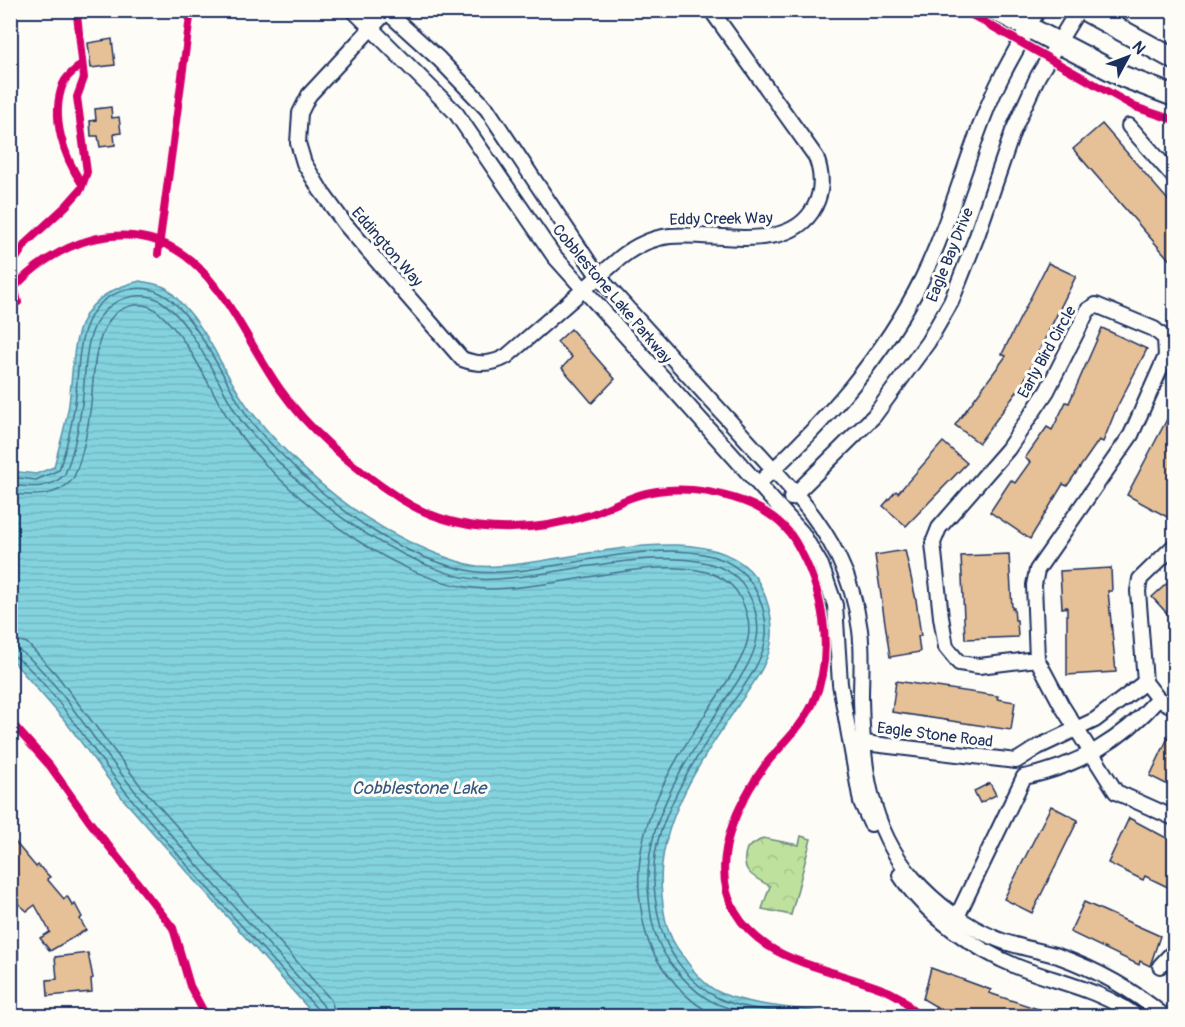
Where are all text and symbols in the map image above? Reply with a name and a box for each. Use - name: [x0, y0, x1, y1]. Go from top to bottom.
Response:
- north arrow: [1098, 27, 1158, 87]
- text: N: [1127, 37, 1150, 59]
- street label: Eddington Way: [347, 203, 427, 291]
- street label: Eagle Bay Drive: [922, 205, 978, 305]
- street label: Eddy Creek Way: [669, 208, 773, 230]
- street label: Cobblestone Lake Parkway: [548, 220, 676, 368]
- street label: Early Bird Circle: [1013, 302, 1081, 402]
- street label: Eagle Stone Road: [876, 718, 994, 752]
- water label: Cobblestone Lake: [352, 777, 488, 800]

